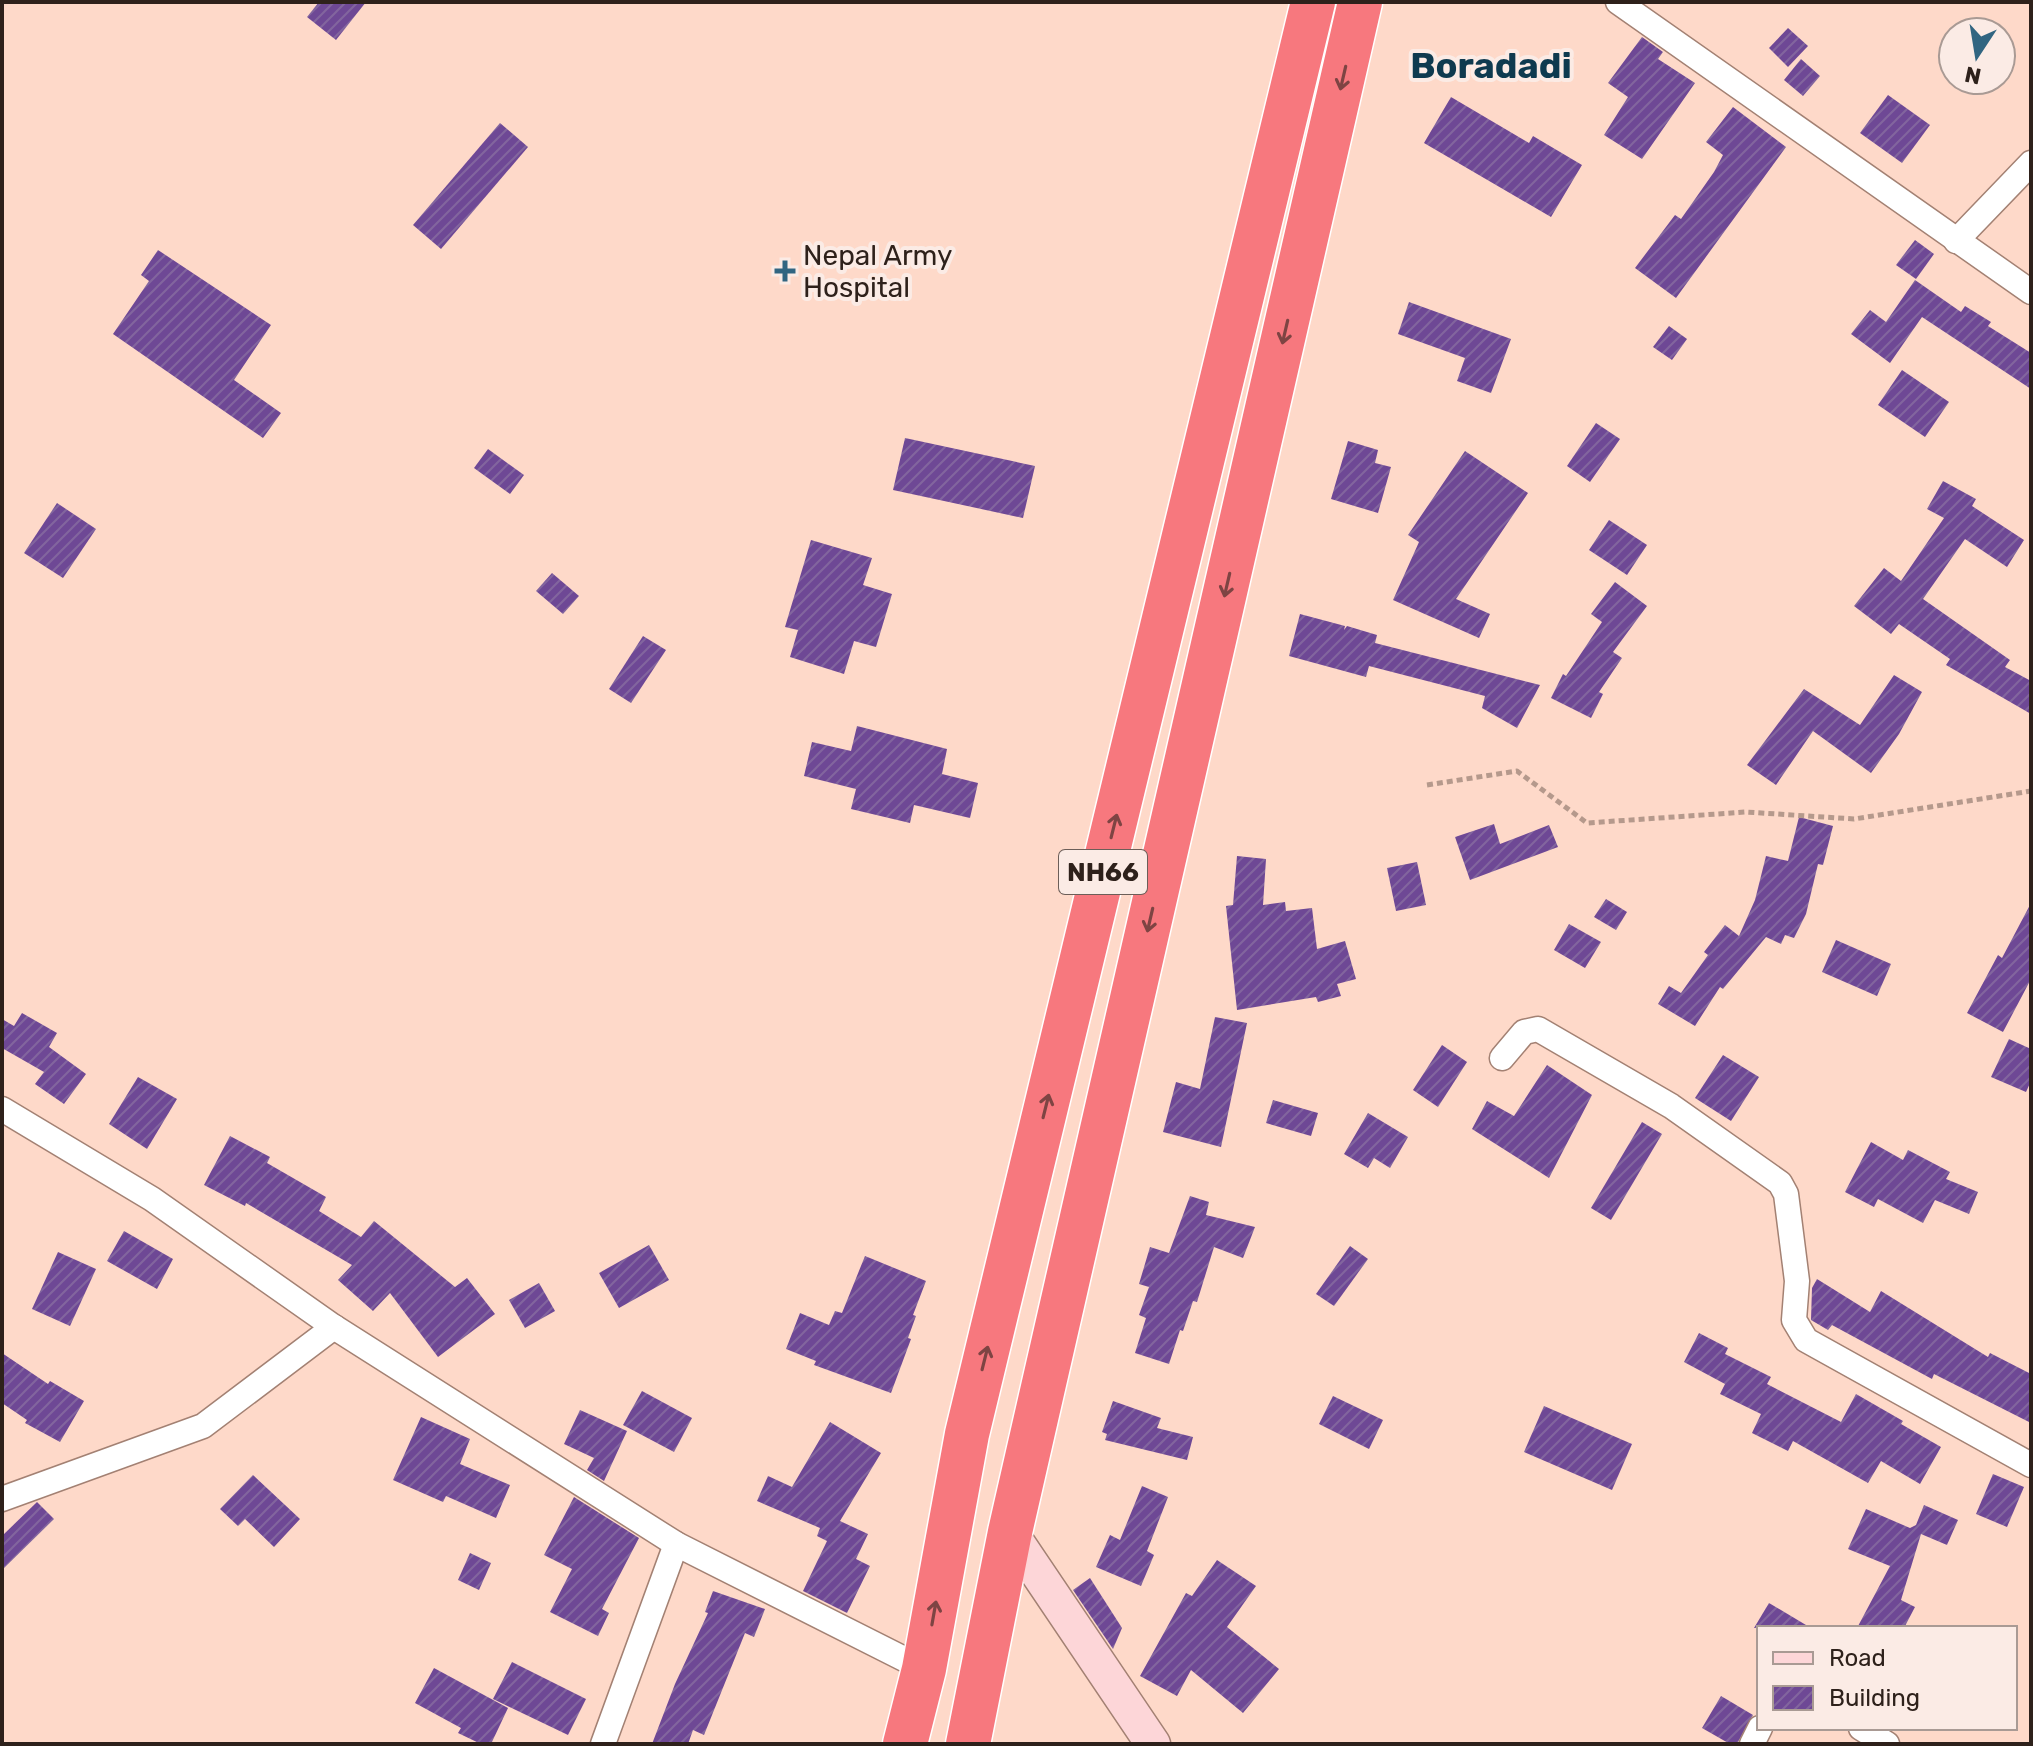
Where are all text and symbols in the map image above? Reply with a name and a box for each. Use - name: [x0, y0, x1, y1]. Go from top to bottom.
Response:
- north arrow: [1937, 16, 2017, 96]
- district label: Boradadi: [1410, 44, 1572, 87]
- text: N: [1962, 60, 1983, 90]
- one-way arrow: [1334, 65, 1349, 90]
- place label: Nepal Army Hospital: [803, 239, 953, 304]
- marker: Nepal Army Hospital: [774, 260, 796, 282]
- one-way arrow: [1277, 318, 1292, 344]
- one-way arrow: [1219, 572, 1234, 597]
- one-way arrow: [1107, 813, 1122, 839]
- road number: NH66: [1059, 850, 1147, 894]
- one-way arrow: [1142, 907, 1157, 933]
- one-way arrow: [1039, 1093, 1054, 1119]
- one-way arrow: [978, 1346, 993, 1372]
- one-way arrow: [927, 1601, 942, 1627]
- legend: [1757, 1626, 2017, 1730]
- text: Road: [1829, 1644, 1886, 1672]
- text: Building: [1829, 1684, 1920, 1712]

